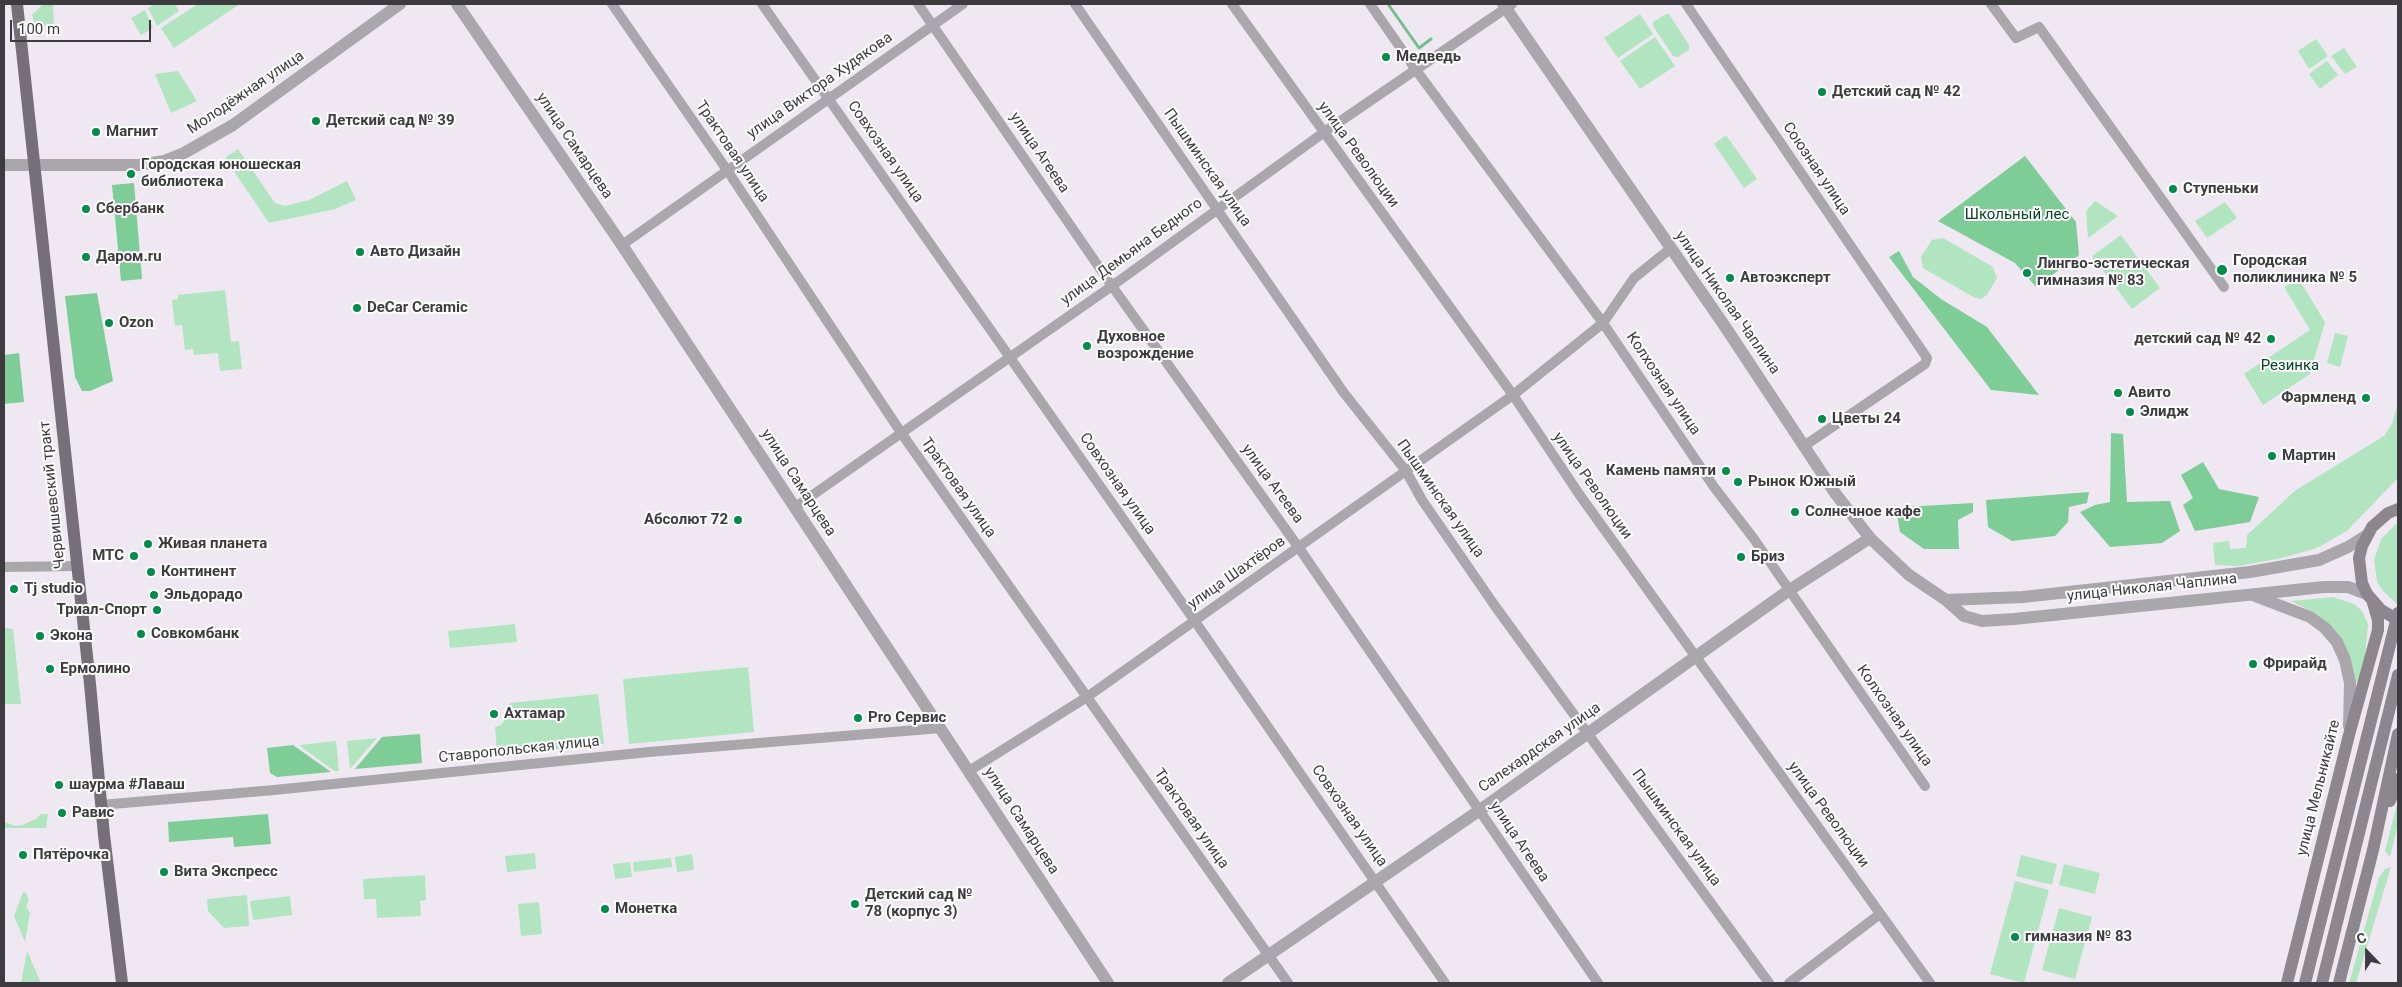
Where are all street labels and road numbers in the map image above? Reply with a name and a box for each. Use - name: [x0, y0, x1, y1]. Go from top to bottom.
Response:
- street label: улица Виктора Худякова: [744, 29, 896, 143]
- street label: Молодёжная улица: [184, 47, 308, 139]
- street label: улица Самарцева: [532, 90, 616, 202]
- street label: Трактовая улица: [691, 98, 773, 206]
- street label: Совхозная улица: [843, 98, 927, 206]
- street label: улица Революции: [1314, 99, 1402, 211]
- street label: Пышминская улица: [1159, 105, 1255, 231]
- street label: улица Агеева: [1005, 109, 1073, 197]
- street label: Союзная улица: [1778, 119, 1854, 219]
- street label: улица Демьяна Бедного: [1058, 195, 1206, 309]
- street label: улица Николая Чаплина: [1671, 228, 1783, 378]
- street label: Колхозная улица: [1622, 329, 1704, 439]
- street label: Червишевский тракт: [36, 420, 70, 570]
- street label: улица Самарцева: [757, 426, 839, 540]
- street label: улица Революции: [1548, 429, 1636, 543]
- street label: Совхозная улица: [1075, 430, 1159, 538]
- street label: Трактовая улица: [917, 434, 999, 542]
- street label: Пышминская улица: [1392, 436, 1488, 562]
- street label: улица Агеева: [1237, 441, 1307, 527]
- street label: улица Шахтёров: [1185, 533, 1289, 613]
- street label: улица Николая Чаплина: [2066, 570, 2238, 606]
- street label: Колхозная улица: [1852, 662, 1936, 770]
- street label: Салехардская улица: [1476, 699, 1604, 797]
- street label: улица Мельникайте: [2293, 718, 2345, 858]
- street label: Ставропольская улица: [438, 733, 600, 767]
- street label: улица Революции: [1784, 759, 1872, 871]
- street label: Совхозная улица: [1307, 762, 1391, 870]
- street label: улица Самарцева: [980, 764, 1062, 878]
- street label: Трактовая улица: [1150, 765, 1232, 873]
- street label: Пышминская улица: [1628, 766, 1724, 890]
- street label: улица Агеева: [1485, 798, 1553, 886]

